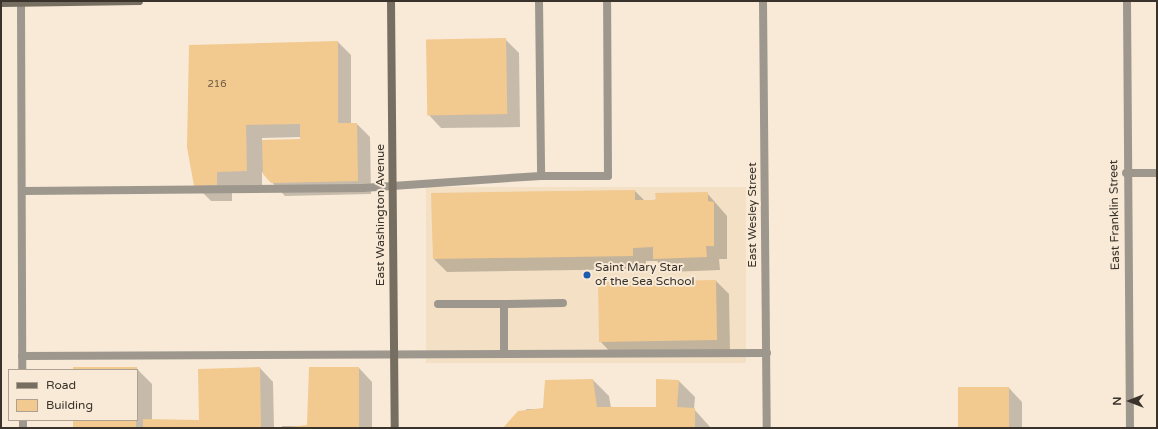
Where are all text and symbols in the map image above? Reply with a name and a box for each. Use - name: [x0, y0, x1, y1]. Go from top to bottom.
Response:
- house number: 216: [208, 79, 226, 91]
- street label: East Washington Avenue: [374, 144, 388, 286]
- street label: East Franklin Street: [1107, 160, 1123, 270]
- street label: East Wesley Street: [746, 162, 760, 268]
- place label: Saint Mary Star of the Sea School: [595, 261, 694, 289]
- marker: Saint Mary Star of the Sea School: [582, 270, 592, 280]
- legend: [8, 369, 138, 421]
- text: Road: [46, 378, 76, 392]
- north arrow: [1110, 381, 1150, 421]
- text: N: [1111, 397, 1124, 405]
- text: Building: [46, 398, 93, 412]

